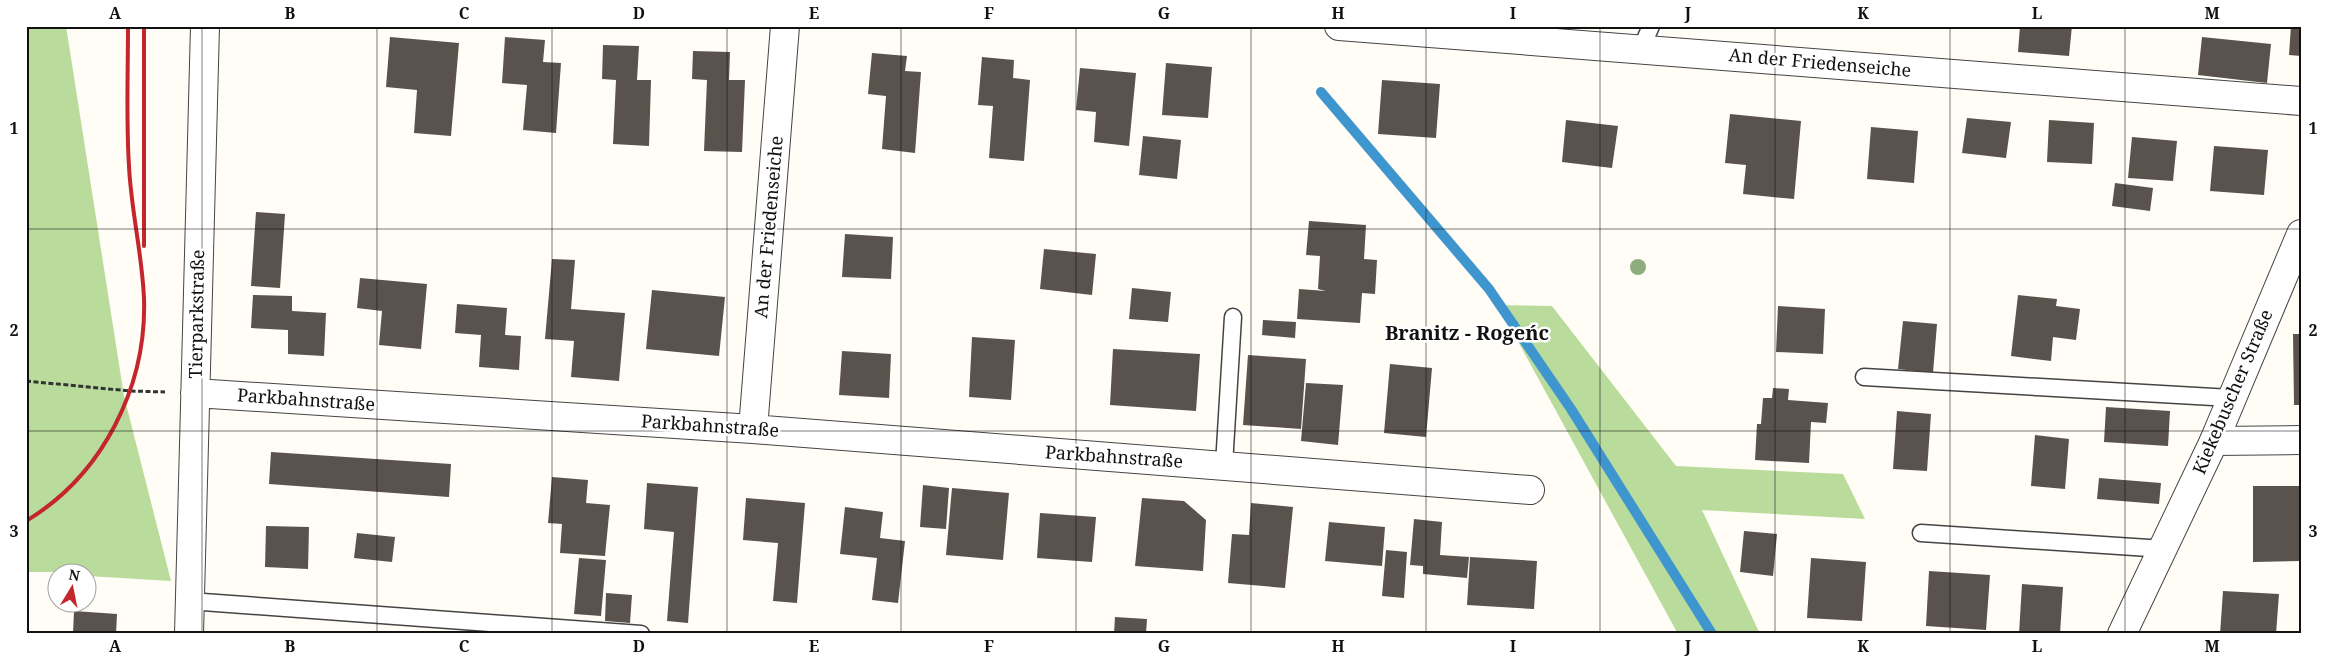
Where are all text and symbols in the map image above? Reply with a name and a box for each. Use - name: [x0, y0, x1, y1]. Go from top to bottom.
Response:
- text: A: [109, 2, 122, 24]
- text: B: [285, 2, 296, 24]
- text: C: [459, 2, 470, 24]
- text: D: [633, 2, 645, 24]
- text: E: [809, 2, 819, 24]
- text: F: [984, 2, 994, 24]
- text: G: [1158, 2, 1170, 24]
- text: H: [1331, 2, 1345, 24]
- text: I: [1510, 2, 1516, 24]
- text: J: [1684, 2, 1692, 24]
- text: K: [1857, 2, 1869, 24]
- text: L: [2032, 2, 2042, 24]
- text: M: [2204, 2, 2220, 24]
- street label: An der Friedenseiche: [1728, 42, 1912, 82]
- text: 1: [9, 117, 19, 139]
- text: 1: [2308, 117, 2318, 139]
- street label: An der Friedenseiche: [748, 135, 788, 319]
- street label: Tierparkstraße: [183, 249, 209, 379]
- street label: Kiekebuscher Straße: [2186, 305, 2278, 478]
- text: 2: [9, 319, 19, 341]
- district label: Branitz - Rogeńc: [1385, 319, 1549, 346]
- text: 2: [2308, 319, 2318, 341]
- street label: Parkbahnstraße: [236, 382, 376, 416]
- street label: Parkbahnstraße: [640, 408, 780, 442]
- street label: Parkbahnstraße: [1044, 439, 1184, 473]
- text: 3: [9, 520, 19, 542]
- text: 3: [2308, 520, 2318, 542]
- north arrow: [48, 562, 98, 612]
- text: N: [67, 564, 81, 585]
- text: A: [109, 635, 122, 657]
- text: B: [285, 635, 296, 657]
- text: C: [459, 635, 470, 657]
- text: D: [633, 635, 645, 657]
- text: E: [809, 635, 819, 657]
- text: F: [984, 635, 994, 657]
- text: G: [1158, 635, 1170, 657]
- text: H: [1331, 635, 1345, 657]
- text: I: [1510, 635, 1516, 657]
- text: J: [1684, 635, 1692, 657]
- text: K: [1857, 635, 1869, 657]
- text: L: [2032, 635, 2042, 657]
- text: M: [2204, 635, 2220, 657]

